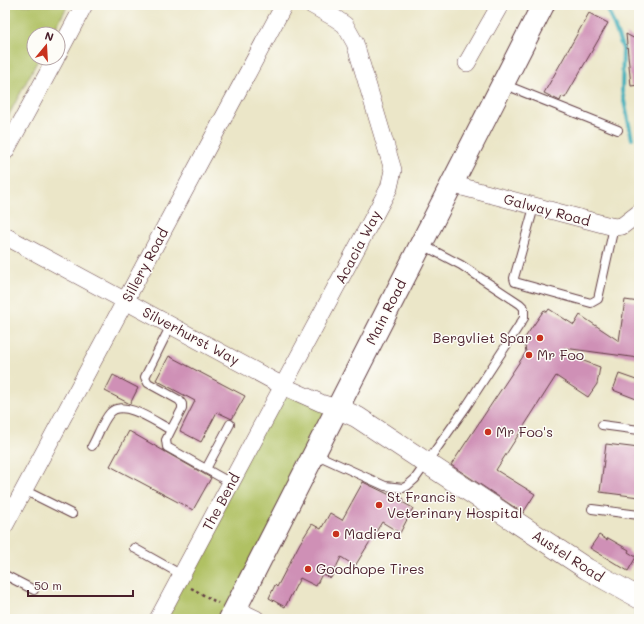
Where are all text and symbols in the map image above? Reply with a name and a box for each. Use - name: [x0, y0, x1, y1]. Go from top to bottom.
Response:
- north arrow: [26, 26, 66, 66]
- text: N: [43, 28, 56, 44]
- street label: Galway Road: [502, 189, 593, 230]
- street label: Acacia Way: [330, 207, 385, 287]
- street label: Sillery Road: [117, 224, 172, 305]
- street label: Main Road: [361, 276, 410, 348]
- street label: Silverhurst Way: [139, 302, 243, 369]
- place label: Bergvliet Spar: [433, 328, 532, 347]
- marker: Bergvliet Spar: [535, 333, 545, 343]
- place label: Mr Foo: [537, 345, 584, 364]
- marker: Mr Foo: [524, 350, 534, 360]
- place label: Mr Foo's: [496, 422, 553, 441]
- marker: Mr Foo's: [483, 427, 493, 437]
- street label: The Bend: [197, 469, 244, 534]
- place label: St Francis Veterinary Hospital: [387, 487, 523, 522]
- marker: St Francis Veterinary Hospital: [374, 500, 384, 510]
- place label: Madiera: [344, 524, 401, 543]
- street label: Austel Road: [529, 525, 608, 586]
- marker: Madiera: [331, 529, 341, 539]
- place label: Goodhope Tires: [316, 559, 424, 578]
- marker: Goodhope Tires: [303, 564, 313, 574]
- scale bar: [28, 572, 133, 598]
- text: 50 m: [34, 577, 62, 593]

